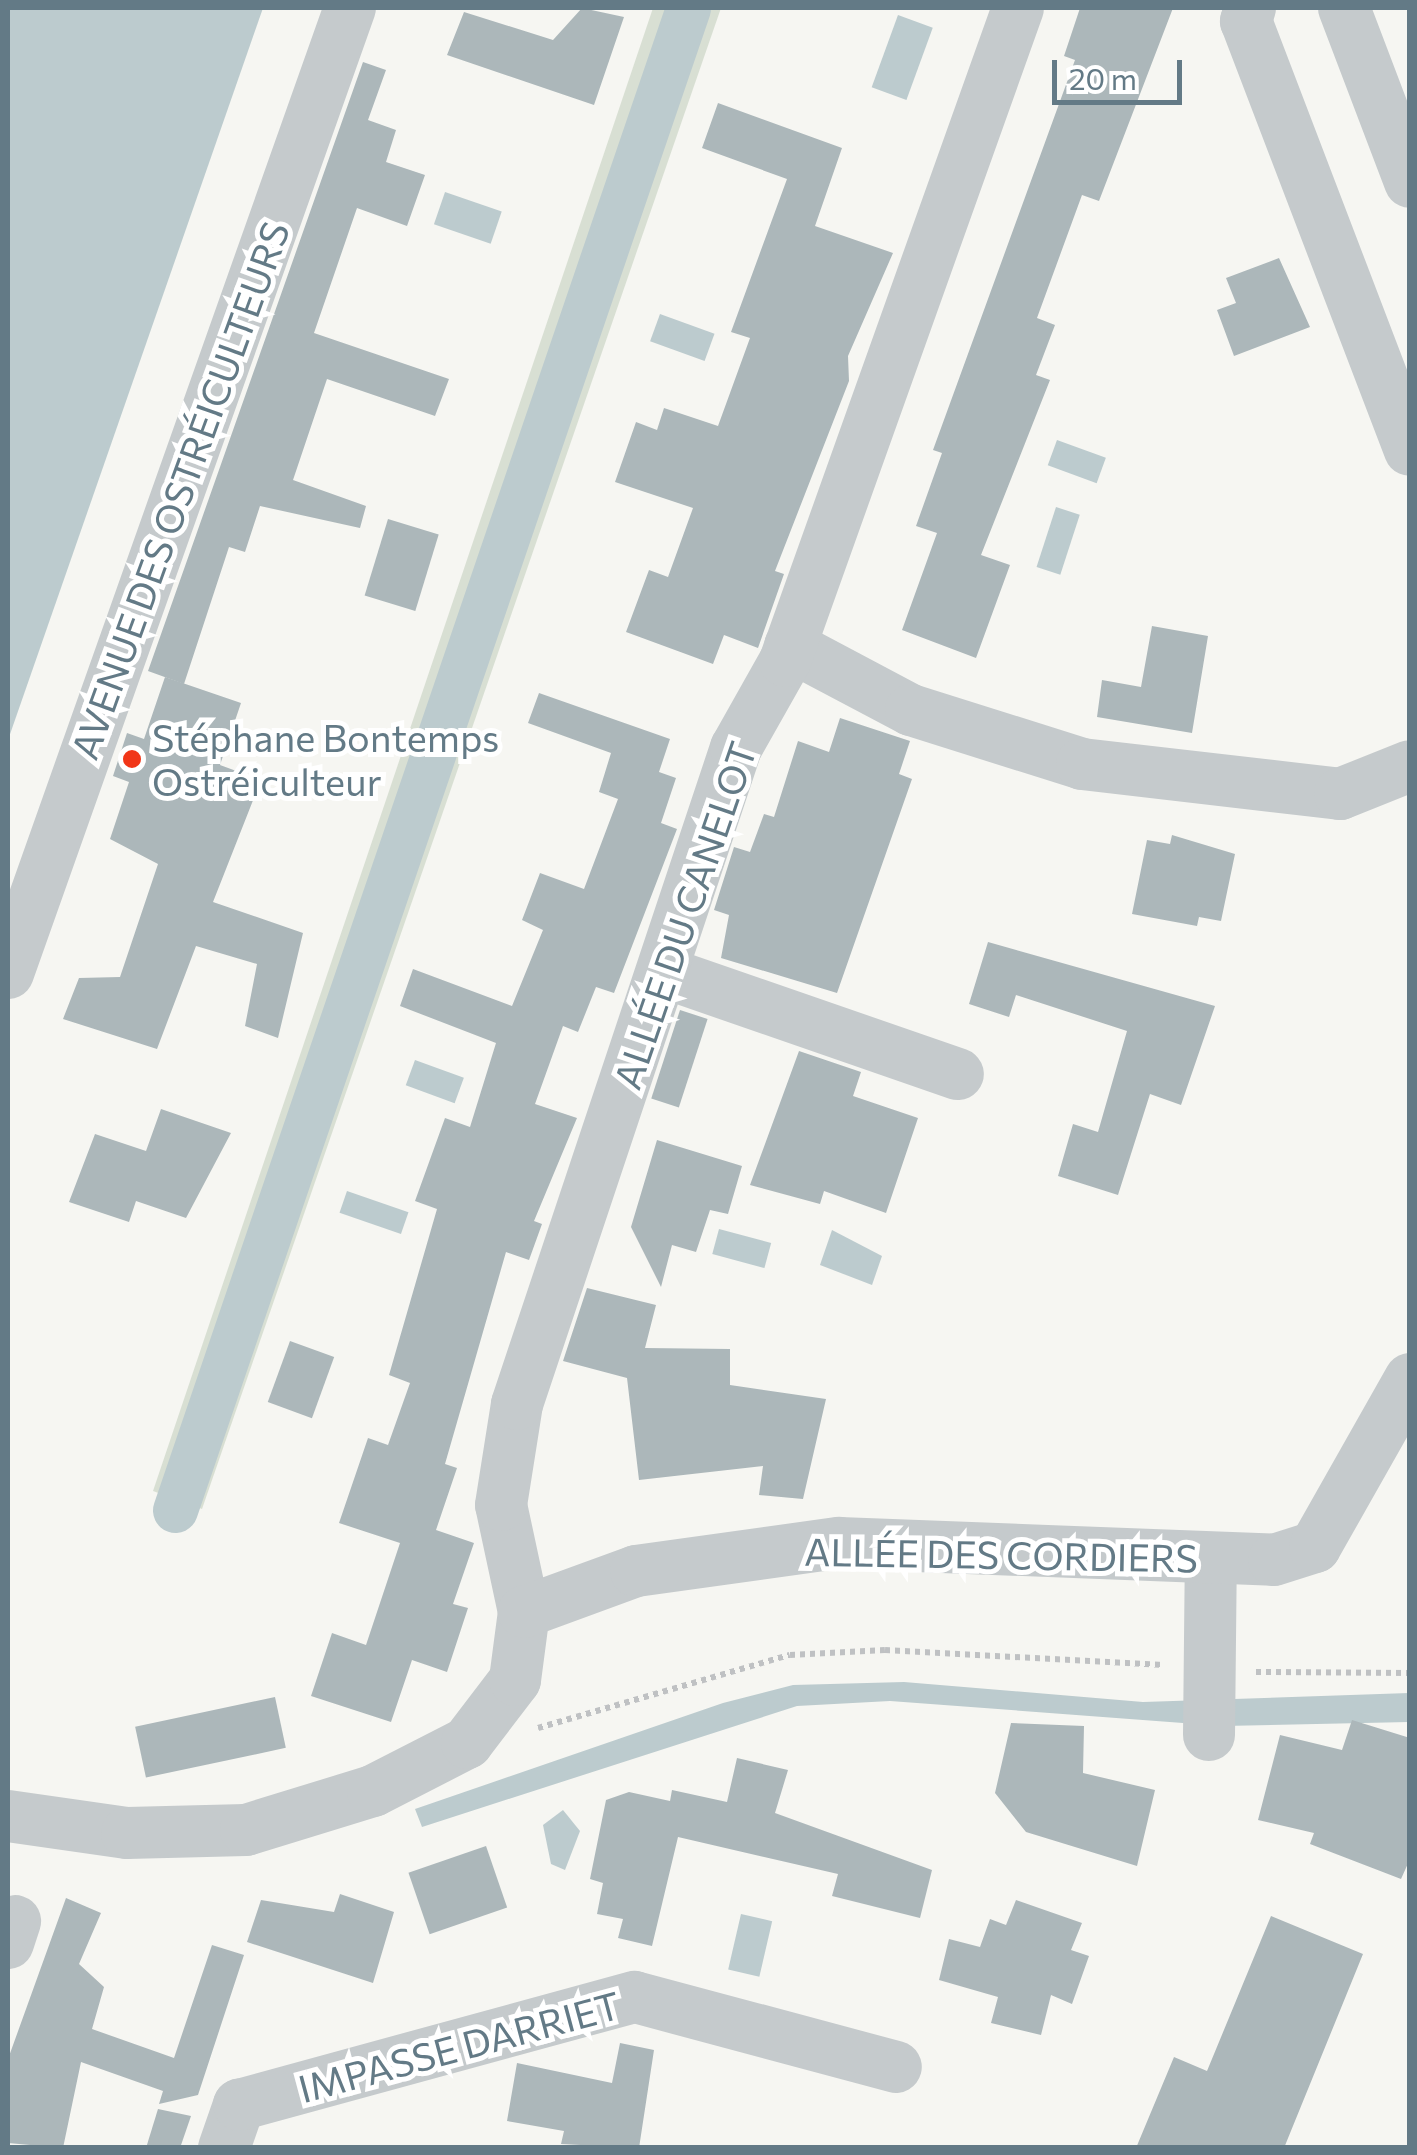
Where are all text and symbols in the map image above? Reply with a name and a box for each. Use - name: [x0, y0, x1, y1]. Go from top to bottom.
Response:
- scale bar: [1057, 40, 1187, 102]
- text: 20 m: [1069, 59, 1137, 96]
- street label: AVENUE DES OSTRÉICULTEURS: [60, 215, 298, 765]
- place label: Stéphane Bontemps Ostréiculteur: [152, 714, 499, 804]
- street label: ALLÉE DU CANELOT: [603, 736, 765, 1094]
- marker: Stéphane Bontemps Ostréiculteur: [121, 748, 143, 770]
- street label: ALLÉE DES CORDIERS: [804, 1528, 1198, 1580]
- street label: IMPASSE DARRIET: [293, 1981, 625, 2111]

